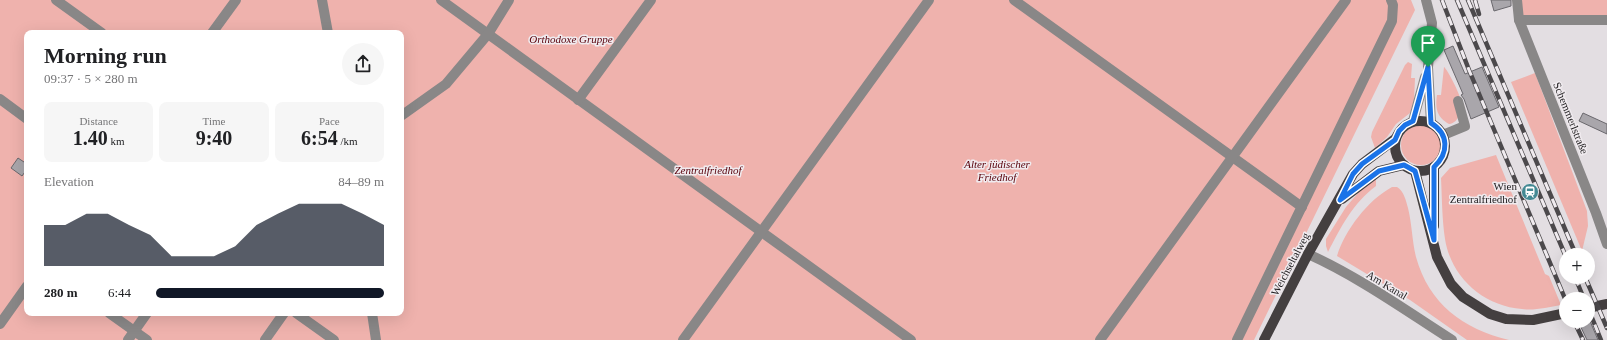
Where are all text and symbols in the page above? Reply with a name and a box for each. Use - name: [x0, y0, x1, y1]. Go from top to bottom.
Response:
- pin: [1411, 26, 1445, 67]
- icon: arrive: [1417, 32, 1439, 54]
- park label: Orthodoxe Gruppe: [529, 33, 613, 45]
- text: Morning run: [44, 43, 167, 68]
- button: share: [342, 43, 384, 85]
- text: 09:37 · 5 × 280 m: [44, 71, 138, 86]
- street label: Schemmerlstraße: [1551, 80, 1591, 156]
- text: Distance: [79, 115, 118, 127]
- text: Time: [203, 115, 225, 127]
- text: Pace: [319, 115, 340, 127]
- text: 1.40: [73, 127, 108, 149]
- text: 9:40: [196, 127, 232, 149]
- text: 6:54: [301, 127, 338, 149]
- text: km: [108, 135, 125, 147]
- text: /km: [338, 135, 358, 147]
- park label: Alter jüdischer Friedhof: [963, 158, 1031, 183]
- park label: Zentralfriedhof: [674, 164, 744, 176]
- text: Elevation: [44, 174, 94, 189]
- text: 84–89 m: [338, 174, 384, 189]
- place label: Wien Zentralfriedhof: [1450, 180, 1517, 205]
- station icon: Wien Zentralfriedhof: [1520, 182, 1540, 202]
- street label: Weichseltalweg: [1268, 230, 1312, 297]
- map controls: [1559, 248, 1595, 328]
- button: +: [1559, 248, 1595, 284]
- street label: Am Kanal: [1364, 268, 1410, 302]
- text: 280 m: [44, 285, 78, 300]
- text: 6:44: [108, 285, 131, 300]
- button: −: [1559, 292, 1595, 328]

